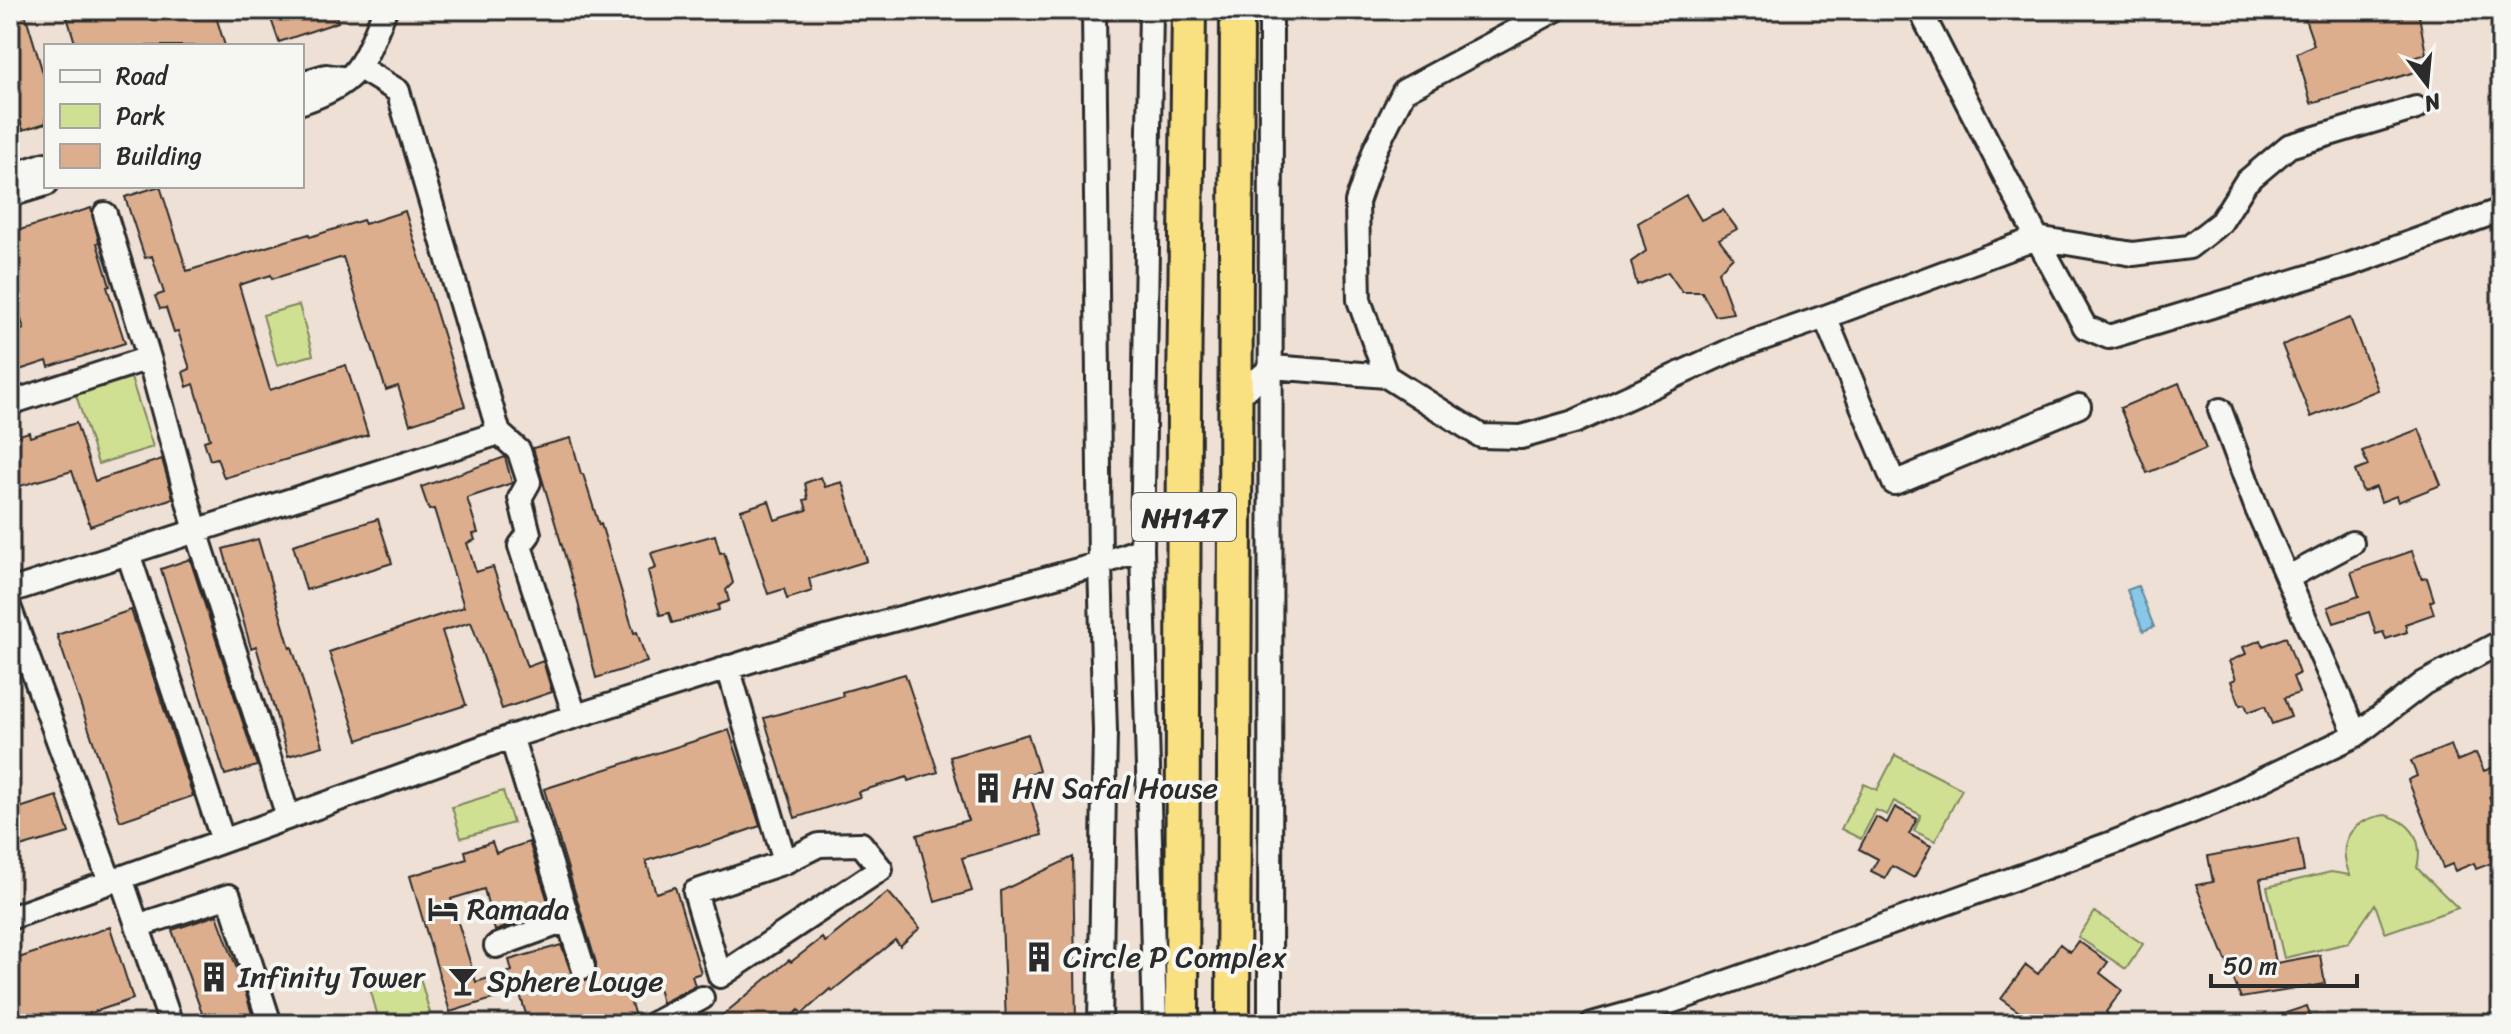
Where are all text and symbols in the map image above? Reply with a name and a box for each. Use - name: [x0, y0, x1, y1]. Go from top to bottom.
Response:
- legend: [44, 44, 304, 188]
- north arrow: [2387, 44, 2467, 124]
- text: Road: [116, 55, 170, 97]
- text: N: [2419, 82, 2446, 124]
- text: Park: [116, 95, 165, 137]
- text: Building: [116, 135, 202, 177]
- road number: NH147: [1132, 493, 1236, 541]
- place label: HN Safal House: [1012, 761, 1218, 815]
- building icon: HN Safal House: [971, 771, 1005, 805]
- place label: Ramada: [467, 882, 569, 936]
- hotel icon: Ramada: [426, 892, 460, 926]
- place label: Circle P Complex: [1063, 930, 1287, 984]
- scale bar: [2211, 938, 2357, 988]
- building icon: Circle P Complex: [1022, 940, 1056, 974]
- text: 50 m: [2223, 945, 2278, 987]
- place label: Infinity Tower: [237, 950, 427, 1004]
- place label: Sphere Louge: [487, 954, 664, 1008]
- building icon: Infinity Tower: [197, 960, 231, 994]
- bar icon: Sphere Louge: [446, 964, 480, 998]

